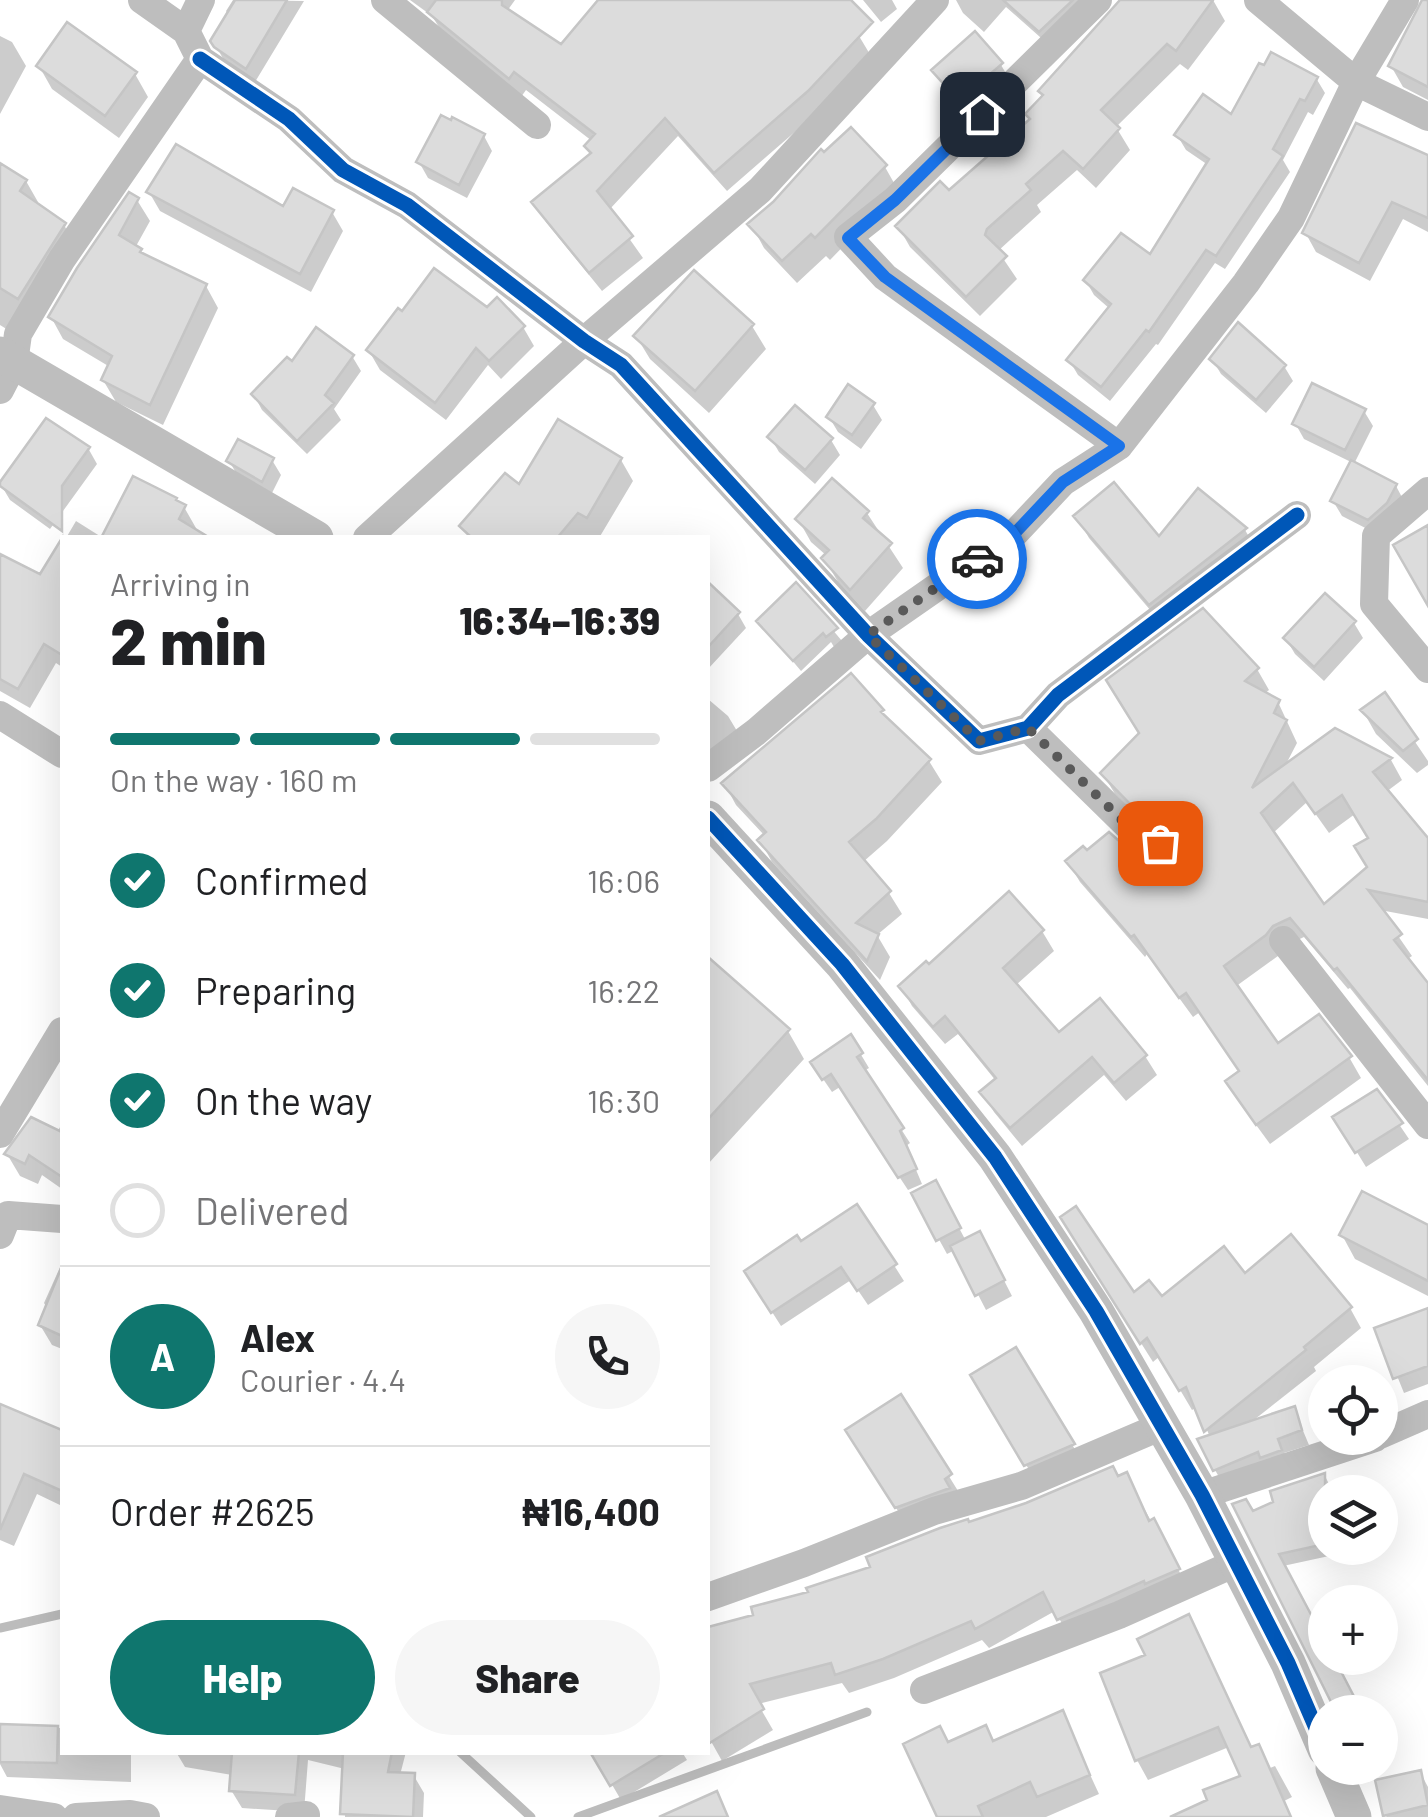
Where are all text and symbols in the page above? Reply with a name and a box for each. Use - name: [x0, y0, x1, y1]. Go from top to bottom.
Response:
- pin: [940, 72, 1025, 157]
- icon: home: [955, 87, 1010, 142]
- courier: [927, 509, 1027, 609]
- icon: car: [950, 532, 1005, 587]
- text: Arriving in: [110, 564, 250, 602]
- text: 16:34–16:39: [459, 597, 660, 643]
- text: 2 min: [110, 600, 267, 678]
- text: On the way · 160 m: [110, 760, 357, 798]
- pin: [1118, 801, 1203, 886]
- icon: bag: [1133, 816, 1188, 871]
- icon: check: [110, 853, 165, 908]
- text: Confirmed: [195, 857, 368, 903]
- text: 16:06: [587, 861, 660, 899]
- icon: check: [110, 963, 165, 1018]
- text: Preparing: [195, 967, 356, 1013]
- text: 16:22: [587, 971, 660, 1009]
- icon: check: [110, 1073, 165, 1128]
- text: On the way: [195, 1077, 372, 1123]
- text: 16:30: [587, 1081, 660, 1119]
- text: Delivered: [195, 1187, 349, 1233]
- button: phone: [555, 1304, 660, 1409]
- text: Alex: [240, 1314, 315, 1360]
- text: A: [150, 1333, 175, 1379]
- text: Courier · 4.4: [240, 1360, 406, 1398]
- map controls: [1308, 1365, 1398, 1785]
- button: locate: [1308, 1365, 1398, 1455]
- button: layers: [1308, 1475, 1398, 1565]
- text: Order #2625: [110, 1488, 315, 1534]
- text: ₦16,400: [522, 1488, 660, 1534]
- button: +: [1308, 1585, 1398, 1675]
- button: Help: [110, 1620, 375, 1735]
- button: Share: [395, 1620, 660, 1735]
- button: −: [1308, 1695, 1398, 1785]

